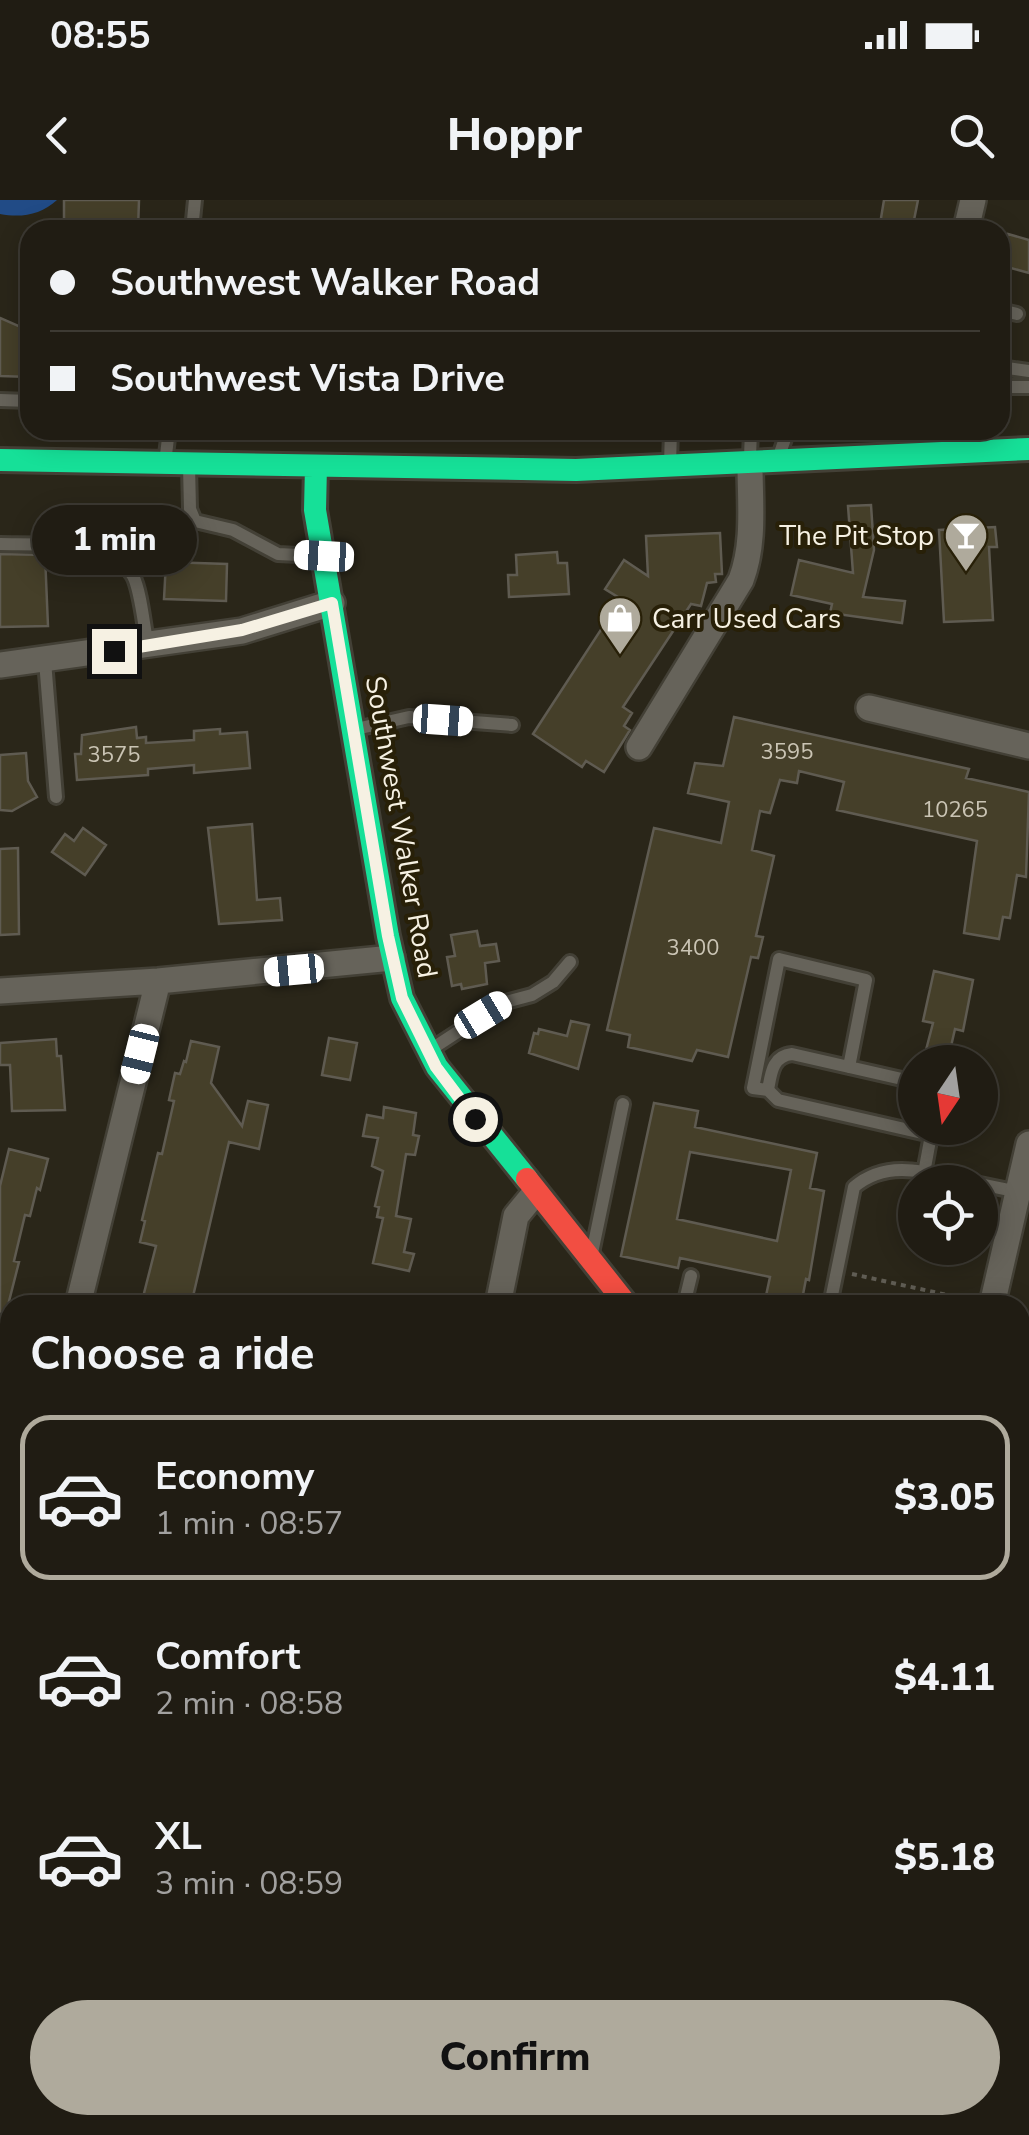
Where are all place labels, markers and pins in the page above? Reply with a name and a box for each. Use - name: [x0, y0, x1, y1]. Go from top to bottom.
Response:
- bar icon: The Pit Stop: [943, 512, 989, 573]
- place label: The Pit Stop: [779, 517, 934, 555]
- shop icon: Carr Used Cars: [597, 595, 643, 656]
- place label: Carr Used Cars: [652, 600, 841, 638]

